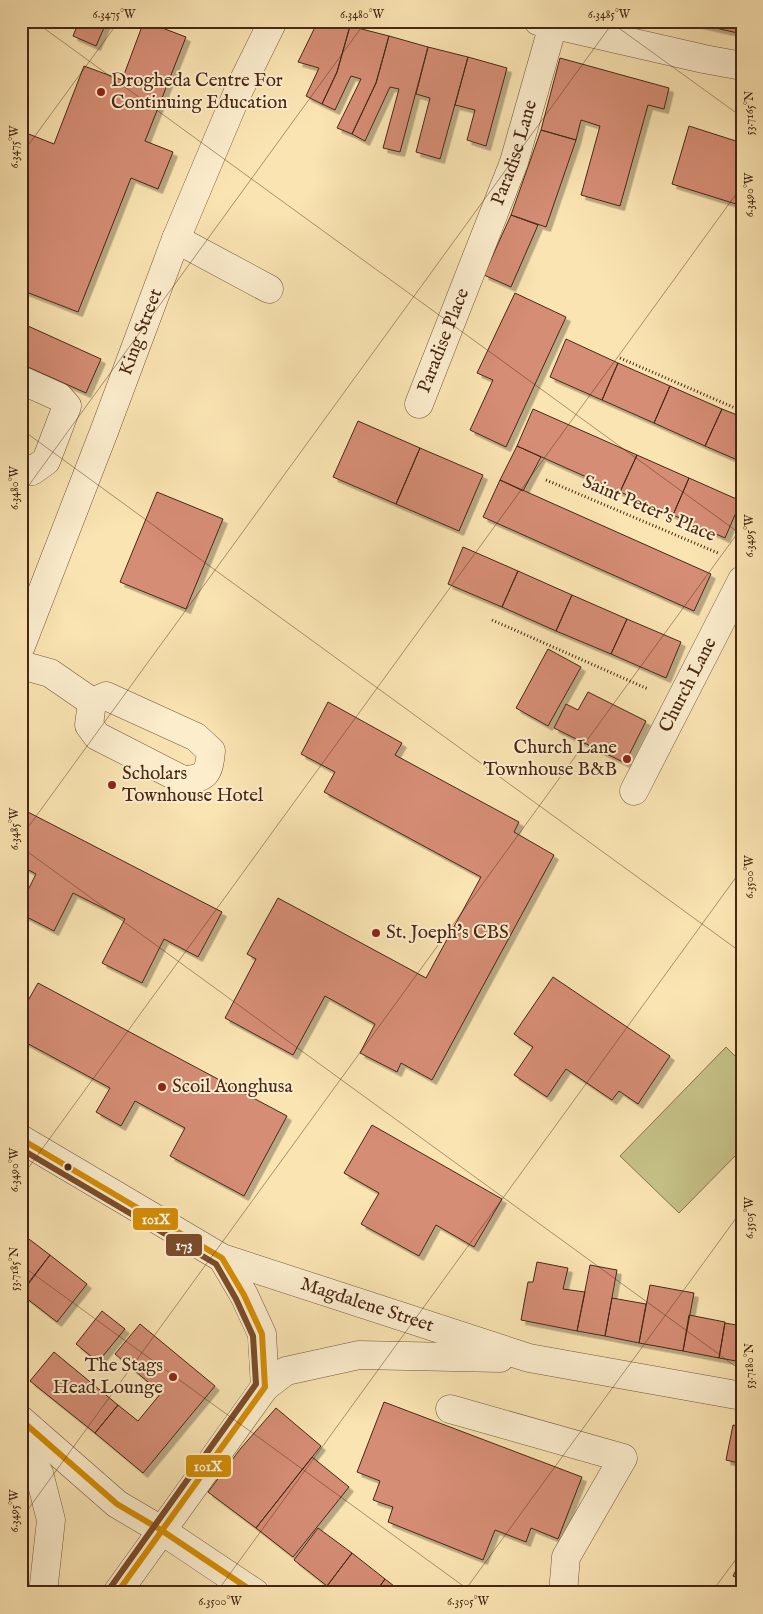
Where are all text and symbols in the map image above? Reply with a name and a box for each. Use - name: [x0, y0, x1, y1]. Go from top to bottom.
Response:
- text: 6.3475°W: [93, 7, 136, 22]
- text: 6.3480°W: [340, 7, 384, 22]
- text: 6.3485°W: [588, 7, 631, 22]
- place label: Drogheda Centre For Continuing Education: [111, 69, 287, 115]
- marker: Drogheda Centre For Continuing Education: [95, 86, 107, 98]
- text: 53.7165°N: [742, 90, 757, 135]
- street label: Paradise Lane: [486, 97, 543, 209]
- text: 6.3475°W: [7, 125, 22, 168]
- text: 6.3490°W: [742, 172, 757, 217]
- street label: King Street: [114, 285, 168, 379]
- street label: Paradise Place: [413, 285, 475, 396]
- text: 6.3480°W: [7, 466, 22, 510]
- street label: Saint Peter's Place: [579, 470, 720, 548]
- text: 6.3495°W: [742, 514, 757, 557]
- street label: Church Lane: [654, 633, 723, 737]
- place label: Church Lane Townhouse B&B: [483, 736, 617, 782]
- marker: Church Lane Townhouse B&B: [621, 753, 633, 765]
- place label: Scholars Townhouse Hotel: [122, 762, 264, 808]
- marker: Scholars Townhouse Hotel: [106, 779, 118, 791]
- text: 6.3485°W: [7, 807, 22, 850]
- text: 6.3500°W: [742, 855, 757, 899]
- place label: St. Joeph's CBS: [386, 921, 509, 945]
- marker: St. Joeph's CBS: [370, 927, 382, 939]
- place label: Scoil Aonghusa: [172, 1075, 293, 1099]
- marker: Scoil Aonghusa: [156, 1081, 168, 1093]
- text: 6.3490°W: [7, 1147, 22, 1192]
- unlabelled marker: [63, 1162, 73, 1172]
- text: 6.3505°W: [742, 1196, 757, 1239]
- line badge: 101X: [132, 1207, 179, 1231]
- text: 101X: [142, 1211, 171, 1229]
- line badge: 173: [165, 1233, 203, 1257]
- text: 173: [176, 1237, 193, 1255]
- text: 53.7185°N: [7, 1246, 22, 1291]
- street label: Magdalene Street: [297, 1272, 437, 1338]
- text: 53.7180°N: [742, 1343, 757, 1389]
- place label: The Stags Head Lounge: [53, 1354, 163, 1400]
- marker: The Stags Head Lounge: [167, 1371, 179, 1383]
- line badge: 101X: [185, 1454, 232, 1478]
- text: 101X: [194, 1458, 223, 1476]
- text: 6.3495°W: [7, 1489, 22, 1532]
- text: 6.3500°W: [198, 1594, 242, 1609]
- text: 6.3505°W: [447, 1594, 490, 1609]

